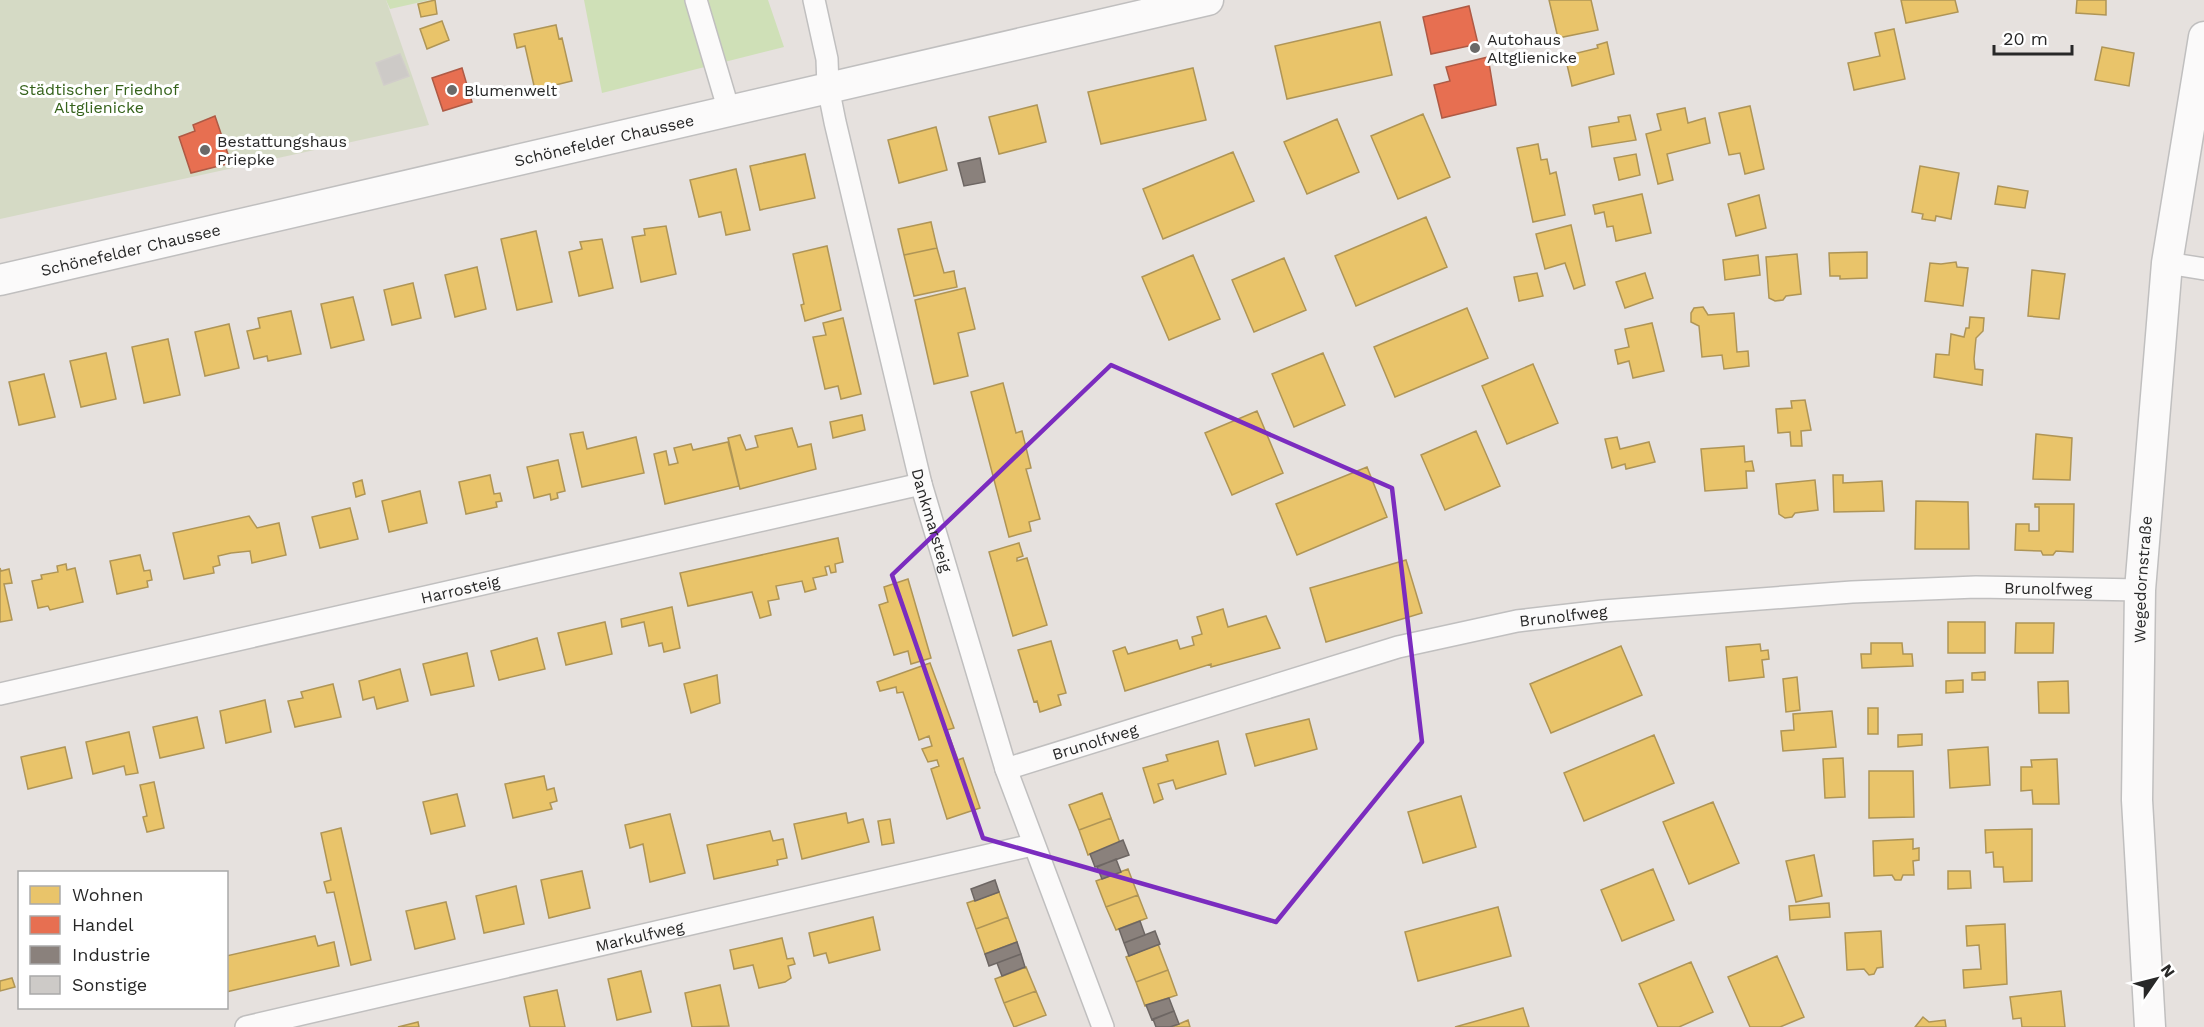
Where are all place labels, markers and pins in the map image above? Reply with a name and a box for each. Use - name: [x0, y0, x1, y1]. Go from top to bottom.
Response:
- place label: Autohaus Altglienicke: [1487, 30, 1577, 67]
- marker: Autohaus Altglienicke: [1468, 41, 1482, 55]
- place label: Blumenwelt: [464, 81, 557, 100]
- marker: Blumenwelt: [445, 83, 459, 97]
- place label: Bestattungshaus Priepke: [217, 132, 347, 169]
- marker: Bestattungshaus Priepke: [198, 143, 212, 157]

